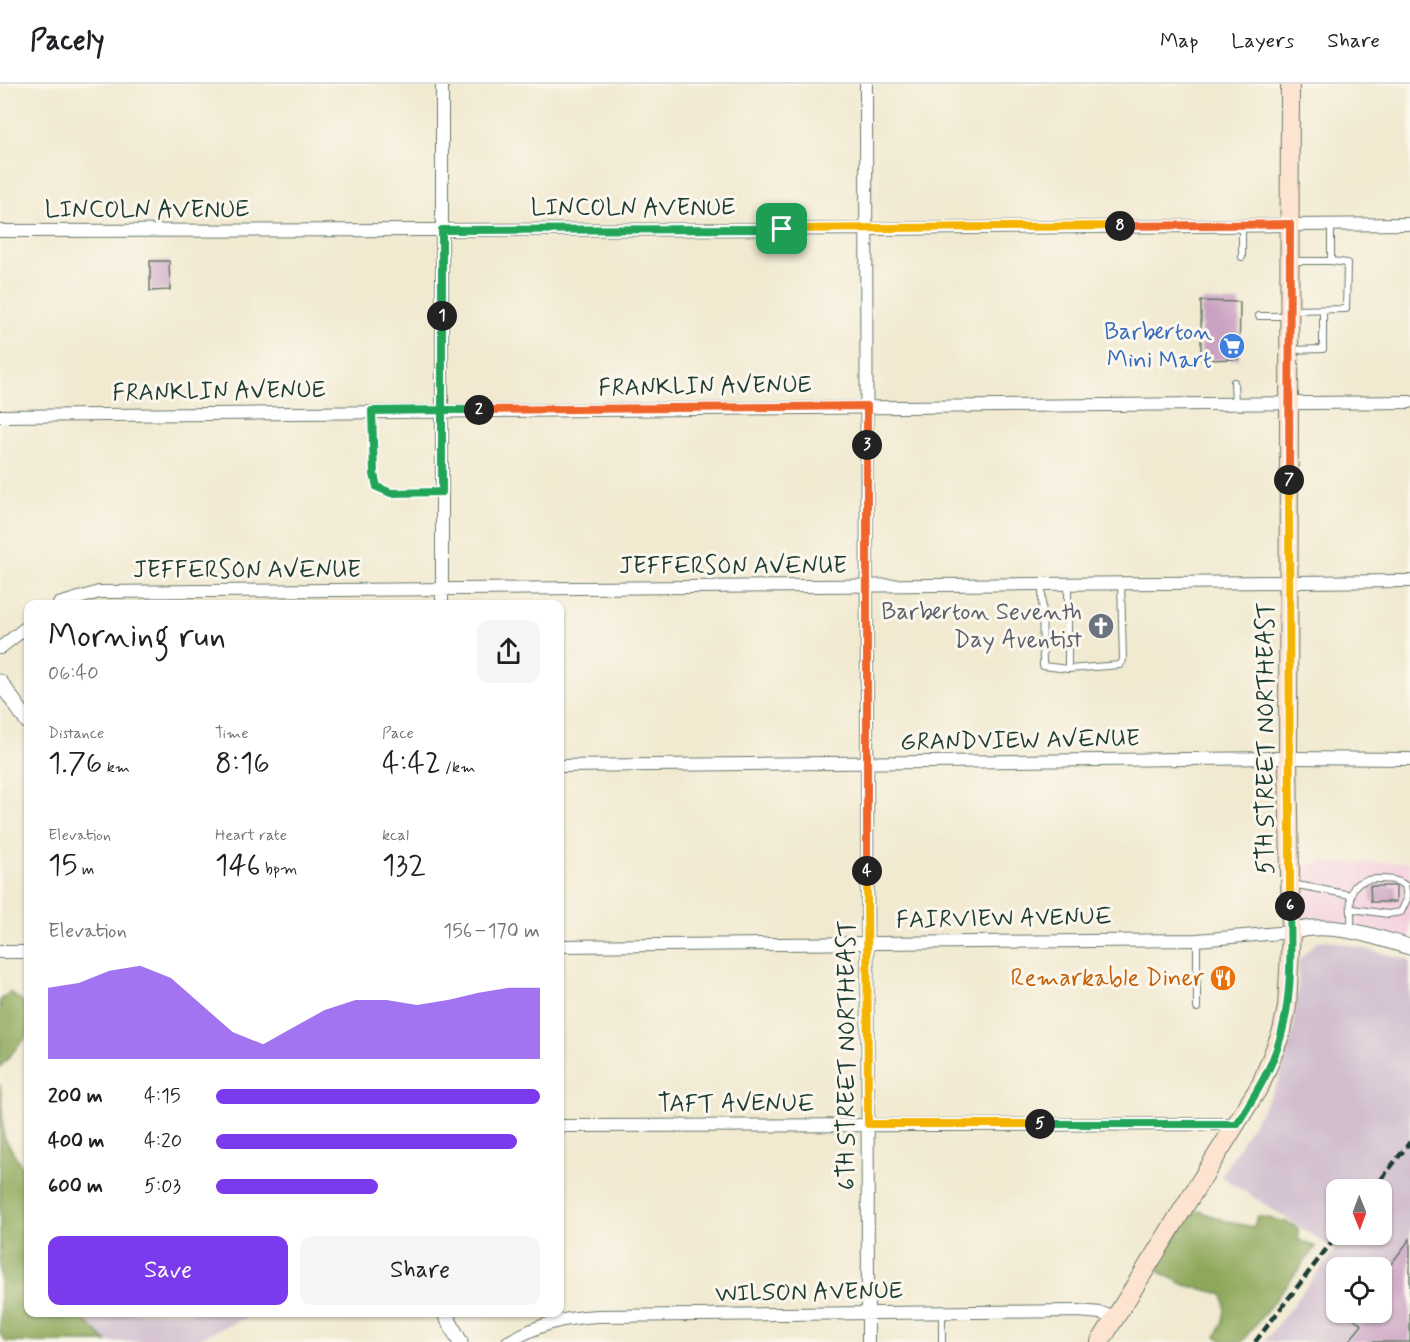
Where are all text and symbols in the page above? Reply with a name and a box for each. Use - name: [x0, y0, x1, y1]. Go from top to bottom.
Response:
- text: Pacely: [30, 23, 105, 60]
- text: Map: [1160, 27, 1198, 55]
- text: Layers: [1231, 27, 1294, 55]
- text: Share: [1327, 27, 1380, 55]
- street label: LINCOLN AVENUE: [531, 193, 735, 224]
- street label: LINCOLN AVENUE: [45, 195, 249, 226]
- pin: [756, 203, 807, 254]
- pin: 8: [1105, 211, 1135, 241]
- icon: arrive: [765, 212, 798, 245]
- text: 8: [1115, 215, 1125, 236]
- pin: 1: [427, 301, 457, 331]
- text: 1: [438, 305, 446, 326]
- place label: Barberton Mini Mart: [1104, 317, 1212, 376]
- supermarket icon: Barberton Mini Mart: [1217, 331, 1247, 361]
- street label: FRANKLIN AVENUE: [598, 370, 812, 404]
- street label: FRANKLIN AVENUE: [112, 375, 326, 409]
- pin: 2: [464, 395, 494, 425]
- text: 2: [475, 399, 483, 420]
- pin: 3: [852, 430, 882, 460]
- text: 3: [863, 434, 871, 455]
- pin: 7: [1274, 465, 1304, 495]
- text: 7: [1284, 469, 1294, 490]
- street label: JEFFERSON AVENUE: [619, 551, 847, 582]
- street label: JEFFERSON AVENUE: [133, 555, 361, 586]
- place label: Barberton Seventh Day Aventist: [881, 597, 1082, 656]
- street label: 5TH STREET NORTHEAST: [1251, 602, 1282, 874]
- church icon: Barberton Seventh Day Aventist: [1086, 611, 1116, 641]
- text: Morning run: [48, 615, 226, 659]
- button: share: [477, 620, 540, 683]
- text: 06:40: [48, 660, 99, 687]
- text: Distance: [48, 723, 104, 744]
- text: Time: [215, 723, 249, 744]
- text: Pace: [382, 723, 414, 744]
- street label: GRANDVIEW AVENUE: [900, 723, 1140, 759]
- text: 1.76: [48, 744, 102, 783]
- text: 8:16: [215, 744, 270, 783]
- text: 4:42: [382, 744, 441, 783]
- text: km: [102, 757, 130, 778]
- text: /km: [441, 757, 475, 778]
- text: Elevation: [48, 825, 111, 846]
- text: Heart rate: [215, 825, 287, 846]
- text: kcal: [382, 825, 409, 846]
- text: 15: [48, 846, 77, 885]
- text: 146: [215, 846, 261, 885]
- text: 132: [382, 846, 426, 885]
- pin: 4: [852, 856, 882, 886]
- text: m: [77, 859, 94, 880]
- text: bpm: [261, 859, 297, 880]
- text: 4: [862, 860, 872, 881]
- pin: 6: [1275, 891, 1305, 921]
- text: 6: [1286, 895, 1294, 916]
- street label: FAIRVIEW AVENUE: [896, 902, 1112, 936]
- text: Elevation: [48, 918, 127, 945]
- text: 156–170 m: [443, 918, 540, 945]
- street label: 6TH STREET NORTHEAST: [832, 920, 863, 1190]
- place label: Remarkable Diner: [1010, 963, 1205, 994]
- restaurant icon: Remarkable Diner: [1208, 963, 1238, 993]
- text: 200 m: [48, 1083, 103, 1110]
- text: 4:15: [144, 1083, 181, 1110]
- street label: TAFT AVENUE: [658, 1089, 814, 1120]
- pin: 5: [1025, 1109, 1055, 1139]
- text: 5: [1035, 1113, 1045, 1134]
- text: 400 m: [48, 1128, 104, 1155]
- text: 4:20: [144, 1128, 182, 1155]
- text: 600 m: [48, 1173, 103, 1200]
- text: 5:03: [144, 1173, 181, 1200]
- north arrow: [1326, 1179, 1392, 1245]
- map controls: [1326, 1179, 1392, 1323]
- button: Save: [48, 1236, 288, 1305]
- button: Share: [300, 1236, 540, 1305]
- button: locate: [1326, 1257, 1392, 1323]
- street label: WILSON AVENUE: [715, 1276, 903, 1310]

